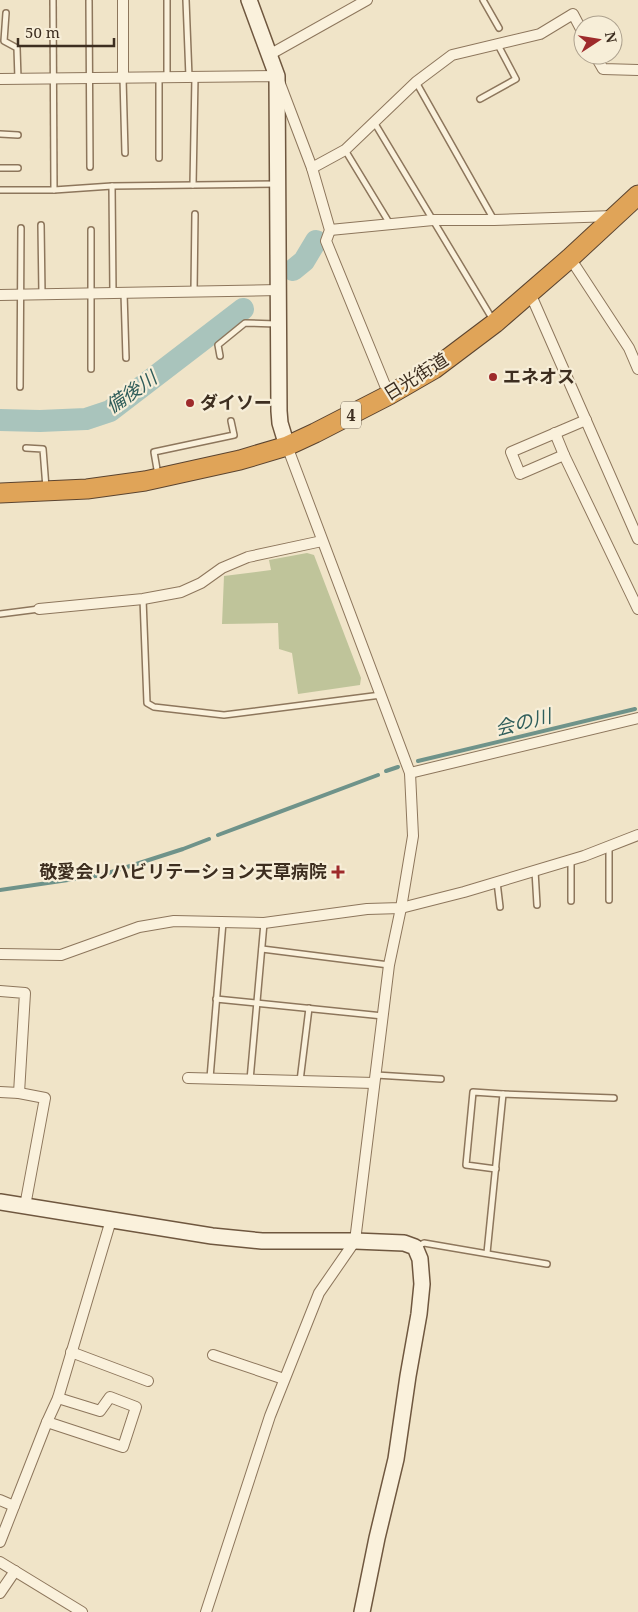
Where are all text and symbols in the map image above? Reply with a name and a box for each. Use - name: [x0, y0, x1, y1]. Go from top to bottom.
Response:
- scale bar: [18, 15, 114, 47]
- north arrow: [573, 15, 623, 65]
- text: 50 m: [25, 22, 60, 42]
- text: N: [601, 30, 622, 45]
- street label: 日光街道: [379, 347, 452, 405]
- water label: 備後川: [100, 364, 163, 419]
- place label: エネオス: [503, 364, 575, 388]
- marker: エネオス: [487, 371, 499, 383]
- place label: ダイソー: [200, 390, 272, 414]
- marker: ダイソー: [184, 397, 196, 409]
- road number: 4: [341, 402, 361, 428]
- water label: 会の川: [492, 702, 556, 742]
- place label: 敬愛会リハビリテーション天草病院: [39, 859, 327, 883]
- marker: 敬愛会リハビリテーション天草病院: [331, 865, 345, 879]

